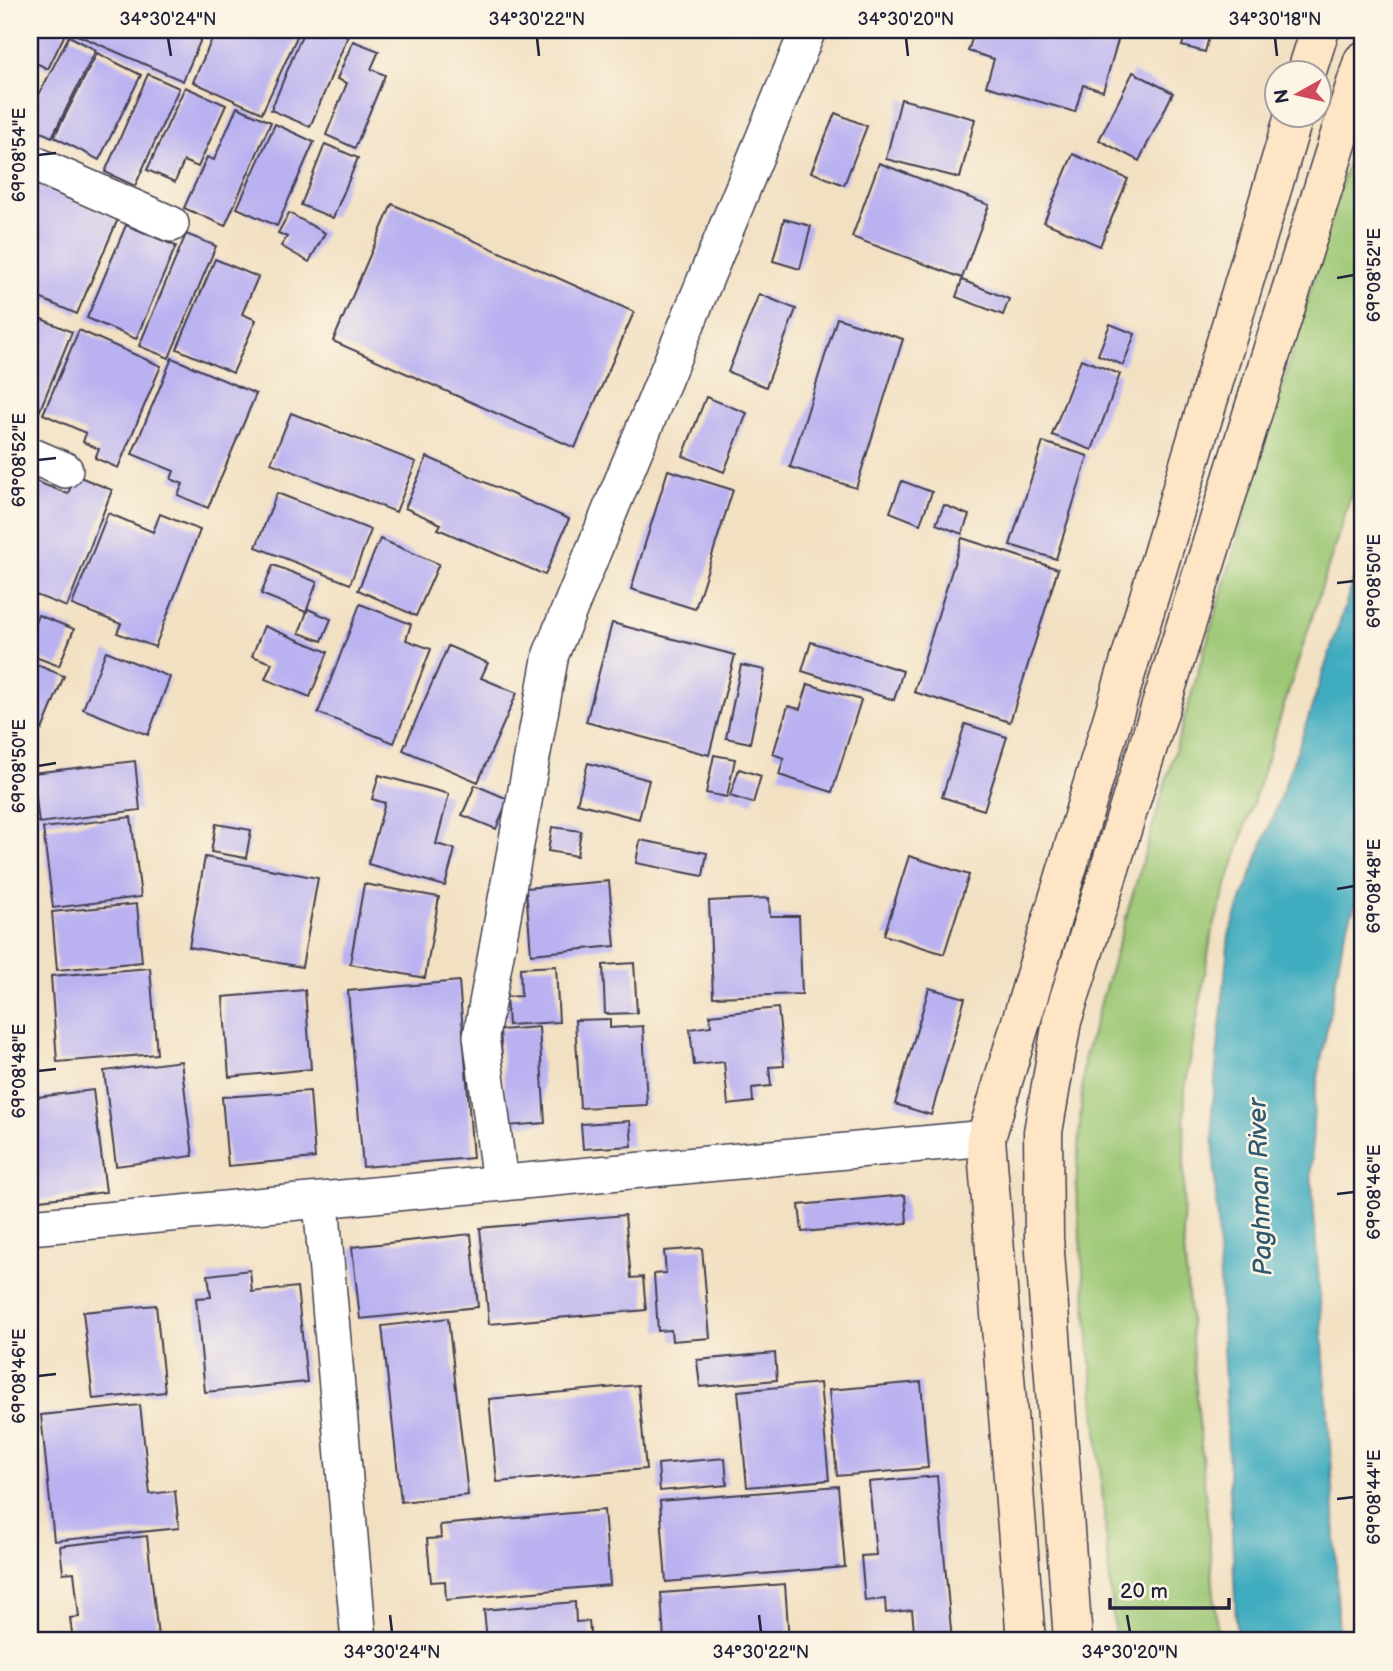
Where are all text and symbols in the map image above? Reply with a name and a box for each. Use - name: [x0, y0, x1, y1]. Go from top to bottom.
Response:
- text: 34°30'24"N: [120, 9, 216, 30]
- text: 34°30'22"N: [489, 9, 585, 30]
- text: 34°30'20"N: [858, 9, 954, 30]
- text: 34°30'18"N: [1228, 9, 1322, 30]
- north arrow: [1264, 60, 1334, 130]
- text: N: [1270, 87, 1295, 105]
- text: 69°08'54"E: [9, 108, 30, 202]
- text: 69°08'52"E: [1364, 228, 1385, 322]
- text: 69°08'52"E: [9, 413, 30, 507]
- text: 69°08'50"E: [1364, 534, 1385, 628]
- text: 69°08'50"E: [9, 719, 30, 813]
- text: 69°08'48"E: [1364, 838, 1385, 933]
- text: 69°08'48"E: [9, 1023, 30, 1118]
- water label: Paghman River: [1242, 1096, 1280, 1276]
- text: 69°08'46"E: [1364, 1144, 1385, 1240]
- text: 69°08'46"E: [9, 1328, 30, 1424]
- text: 69°08'44"E: [1364, 1449, 1385, 1545]
- scale bar: [1110, 1566, 1228, 1610]
- text: 20 m: [1120, 1579, 1168, 1604]
- text: 34°30'24"N: [344, 1642, 440, 1663]
- text: 34°30'22"N: [713, 1642, 809, 1663]
- text: 34°30'20"N: [1082, 1642, 1178, 1663]

